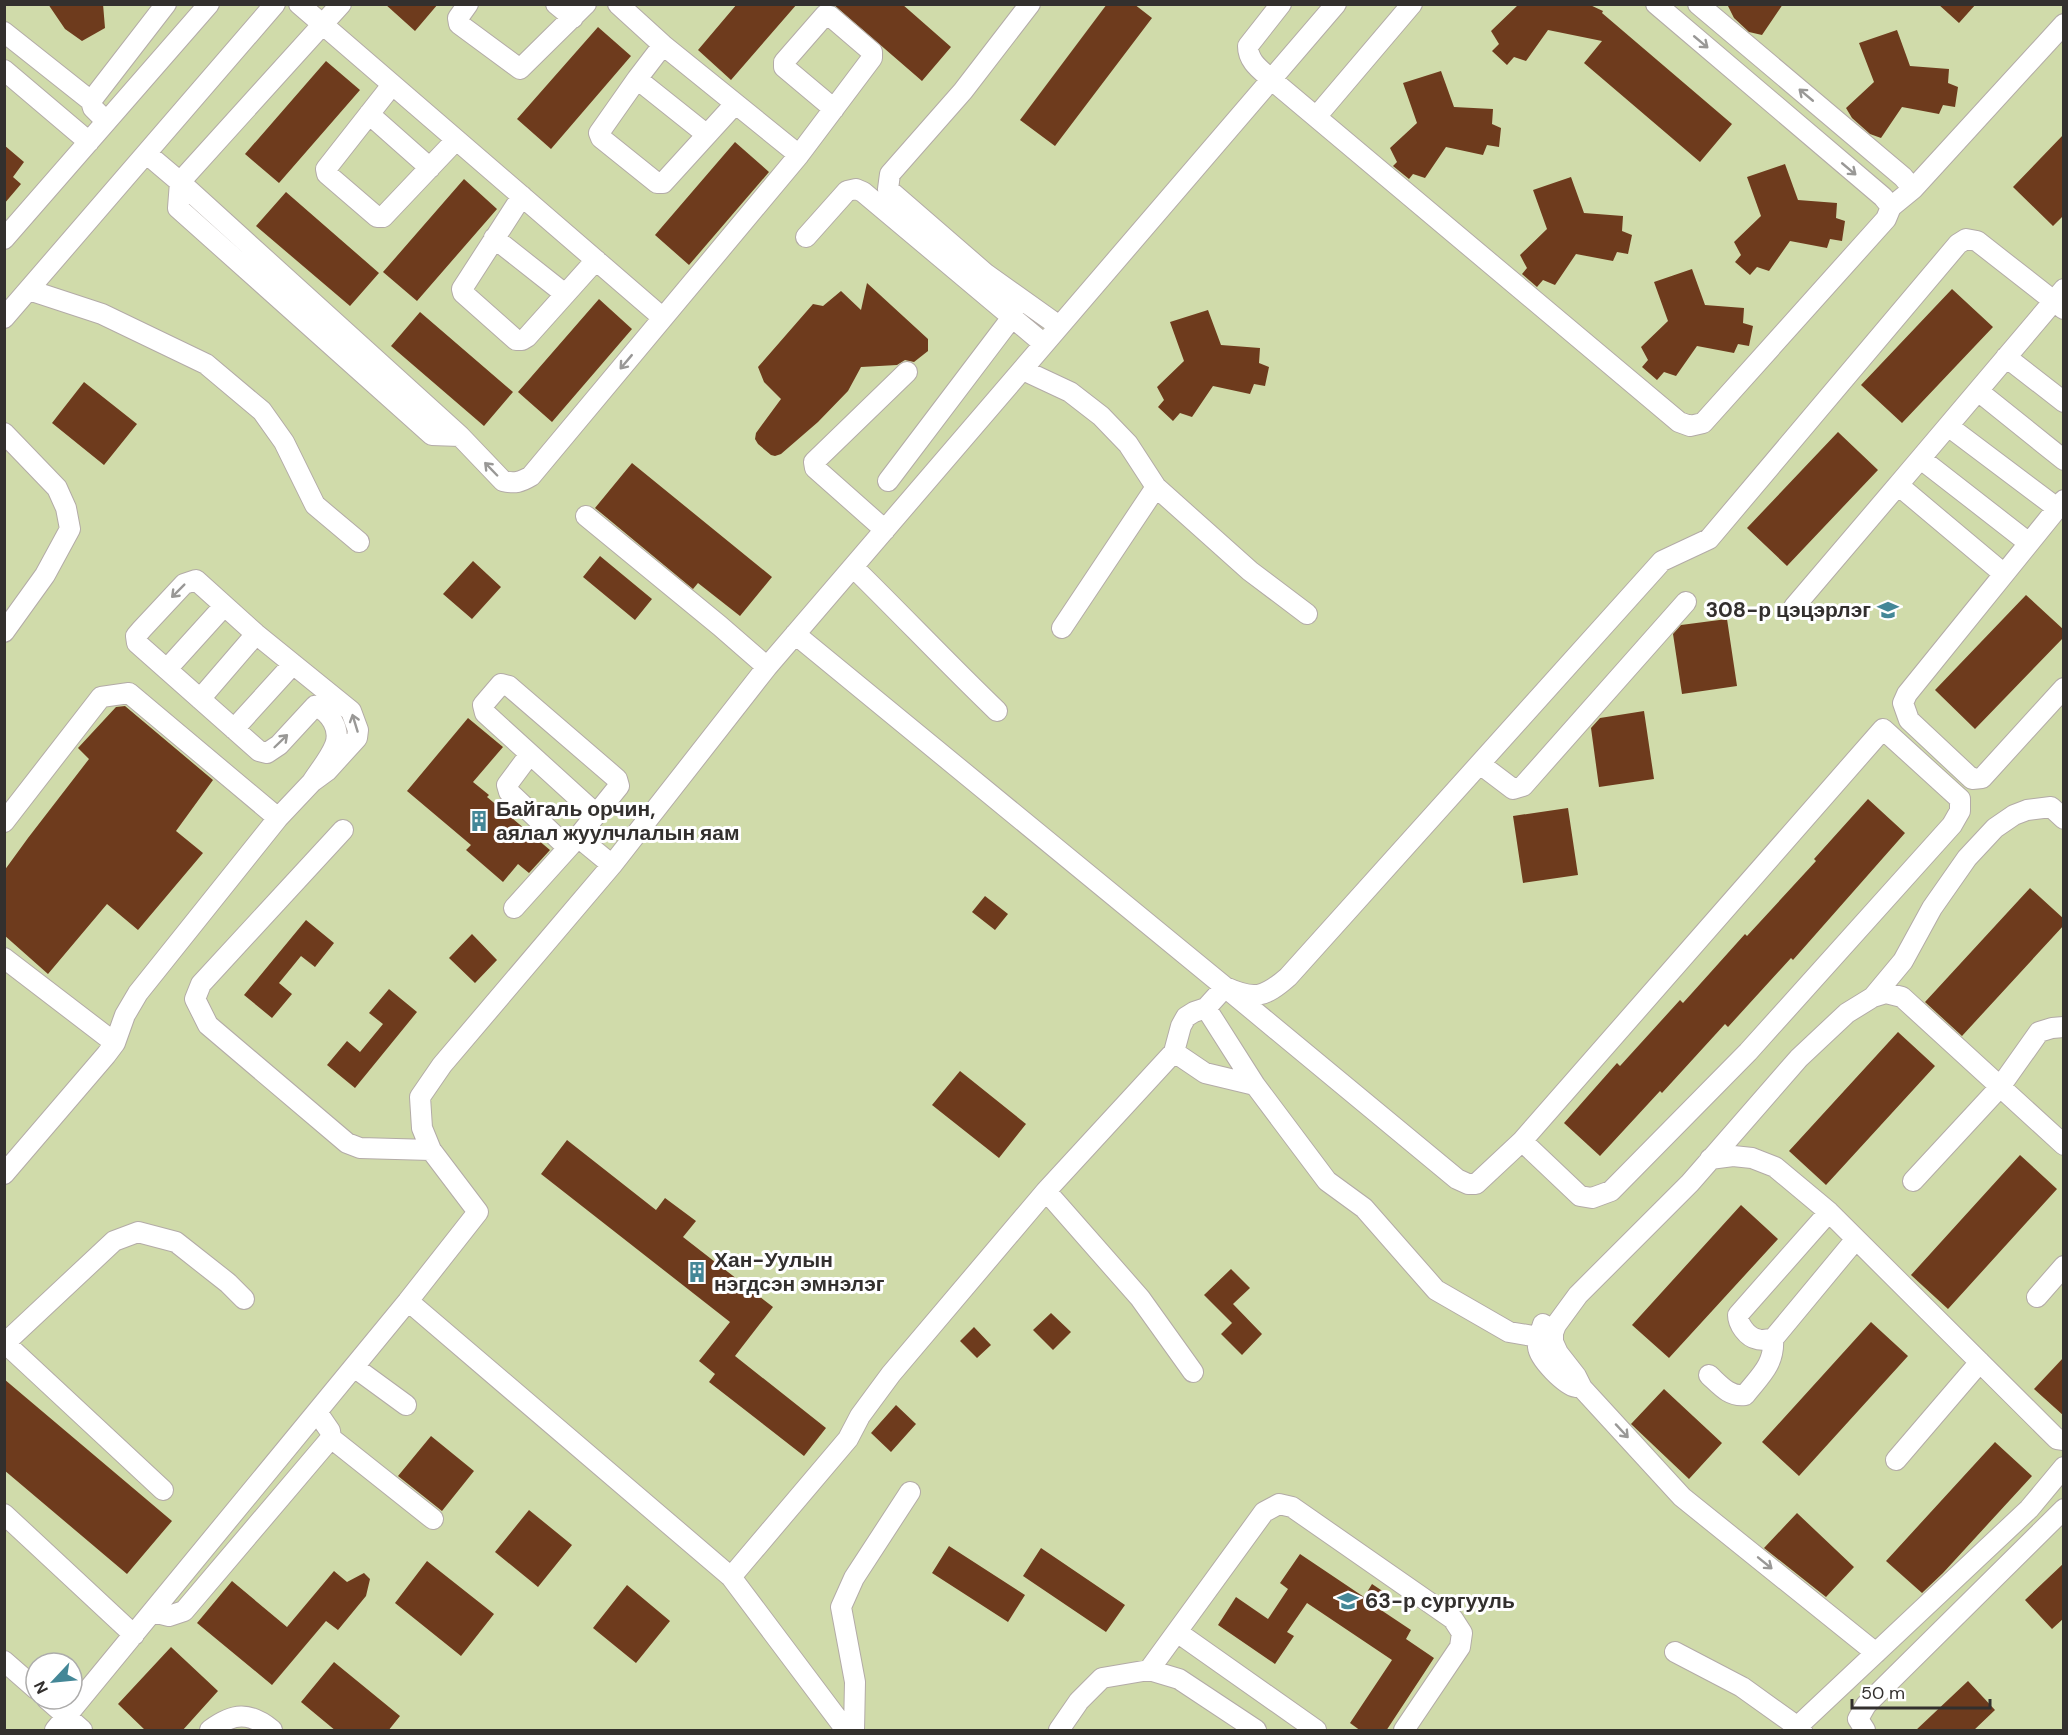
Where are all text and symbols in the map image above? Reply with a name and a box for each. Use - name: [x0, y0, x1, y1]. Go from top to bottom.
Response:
- one-way arrow: [1693, 36, 1709, 49]
- one-way arrow: [1799, 88, 1814, 102]
- one-way arrow: [1841, 162, 1856, 176]
- one-way arrow: [619, 354, 633, 369]
- one-way arrow: [484, 461, 499, 476]
- one-way arrow: [170, 584, 185, 598]
- place label: 308-р цэцэрлэг: [1705, 596, 1871, 624]
- school or university icon: 308-р цэцэрлэг: [1876, 598, 1900, 622]
- one-way arrow: [349, 714, 360, 733]
- one-way arrow: [273, 734, 288, 748]
- place label: Байгаль орчин, аялал жуулчлалын яам: [496, 795, 740, 847]
- building icon: Байгаль орчин, аялал жуулчлалын яам: [467, 809, 491, 833]
- place label: Хан-Уулын нэгдсэн эмнэлэг: [714, 1246, 885, 1298]
- building icon: Хан-Уулын нэгдсэн эмнэлэг: [685, 1260, 709, 1284]
- one-way arrow: [1615, 1424, 1629, 1439]
- one-way arrow: [1756, 1557, 1772, 1570]
- place label: 63-р сургууль: [1365, 1587, 1515, 1615]
- school or university icon: 63-р сургууль: [1336, 1589, 1360, 1613]
- north arrow: [24, 1651, 84, 1711]
- scale bar: [1852, 1672, 1990, 1710]
- text: N: [29, 1678, 53, 1697]
- text: 50 m: [1861, 1681, 1905, 1705]

